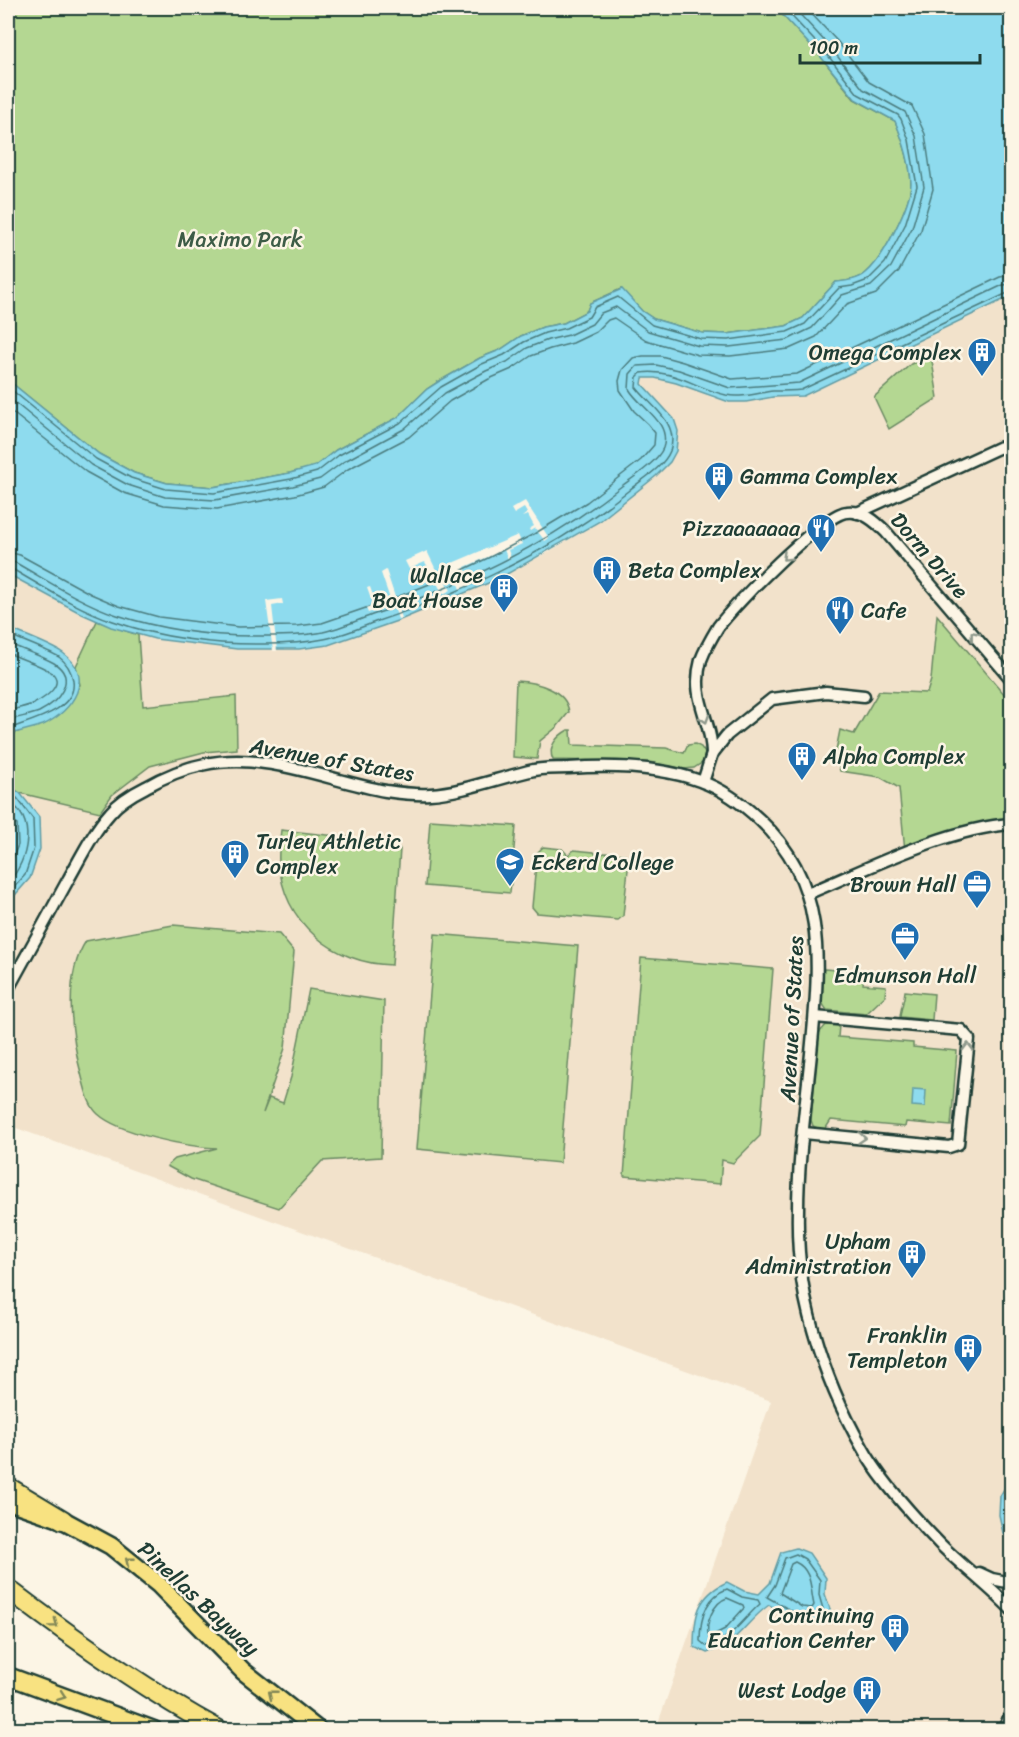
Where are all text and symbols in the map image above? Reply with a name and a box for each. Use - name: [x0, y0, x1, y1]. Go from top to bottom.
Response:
- scale bar: [800, 27, 980, 65]
- text: 100 m: [809, 32, 858, 64]
- park label: Maximo Park: [178, 220, 303, 259]
- place label: Omega Complex: [809, 333, 962, 372]
- building icon: Omega Complex: [966, 336, 998, 378]
- place label: Gamma Complex: [740, 457, 898, 496]
- building icon: Gamma Complex: [703, 460, 735, 502]
- street label: Dorm Drive: [880, 503, 979, 608]
- place label: Pizzaaaaaaa: [682, 509, 801, 548]
- restaurant icon: Pizzaaaaaaa: [805, 512, 837, 554]
- one-way arrow: [782, 549, 793, 560]
- place label: Beta Complex: [628, 551, 762, 590]
- building icon: Beta Complex: [591, 554, 623, 596]
- place label: Wallace Boat House: [372, 556, 483, 620]
- building icon: Wallace Boat House: [488, 572, 520, 614]
- place label: Cafe: [861, 591, 907, 630]
- restaurant icon: Cafe: [824, 594, 856, 636]
- one-way arrow: [970, 631, 981, 642]
- one-way arrow: [698, 713, 710, 724]
- street label: Avenue of States: [246, 726, 417, 793]
- place label: Alpha Complex: [822, 737, 966, 776]
- building icon: Alpha Complex: [786, 740, 818, 782]
- place label: Turley Athletic Complex: [256, 822, 401, 886]
- building icon: Turley Athletic Complex: [219, 838, 251, 880]
- place label: Eckerd College: [531, 843, 674, 882]
- school or university icon: Eckerd College: [494, 846, 526, 888]
- place label: Brown Hall: [850, 865, 957, 904]
- office icon: Brown Hall: [961, 868, 993, 910]
- office icon: Edmunson Hall: [889, 920, 921, 962]
- street label: Avenue of States: [768, 935, 815, 1104]
- place label: Edmunson Hall: [834, 956, 977, 995]
- one-way arrow: [962, 1042, 974, 1051]
- one-way arrow: [857, 1131, 866, 1144]
- place label: Upham Administration: [744, 1222, 891, 1286]
- building icon: Upham Administration: [896, 1238, 928, 1280]
- place label: Franklin Templeton: [847, 1316, 947, 1380]
- building icon: Franklin Templeton: [952, 1332, 984, 1374]
- street label: Pinellas Bayway: [128, 1531, 269, 1666]
- one-way arrow: [125, 1558, 136, 1569]
- place label: Continuing Education Center: [707, 1596, 876, 1660]
- building icon: Continuing Education Center: [879, 1612, 911, 1654]
- one-way arrow: [48, 1617, 59, 1628]
- place label: West Lodge: [738, 1671, 846, 1710]
- building icon: West Lodge: [851, 1674, 883, 1716]
- one-way arrow: [57, 1688, 67, 1701]
- one-way arrow: [268, 1690, 279, 1701]

